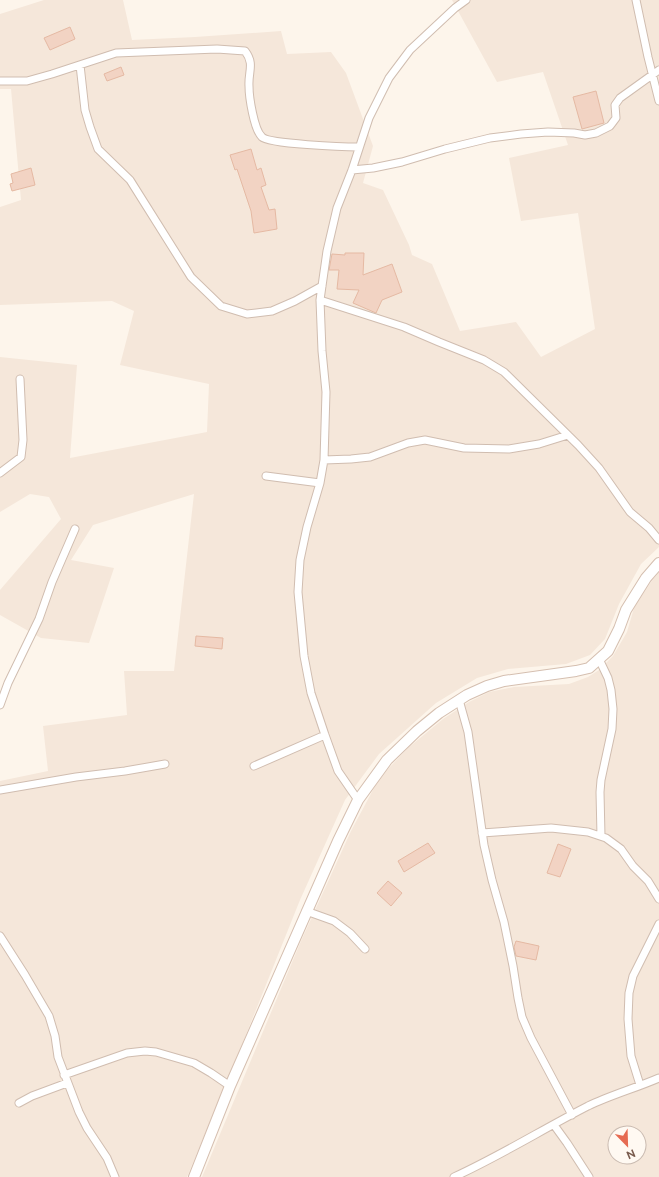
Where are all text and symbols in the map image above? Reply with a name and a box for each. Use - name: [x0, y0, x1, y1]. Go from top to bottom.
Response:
- north arrow: [607, 1125, 647, 1165]
- text: N: [624, 1146, 637, 1161]

